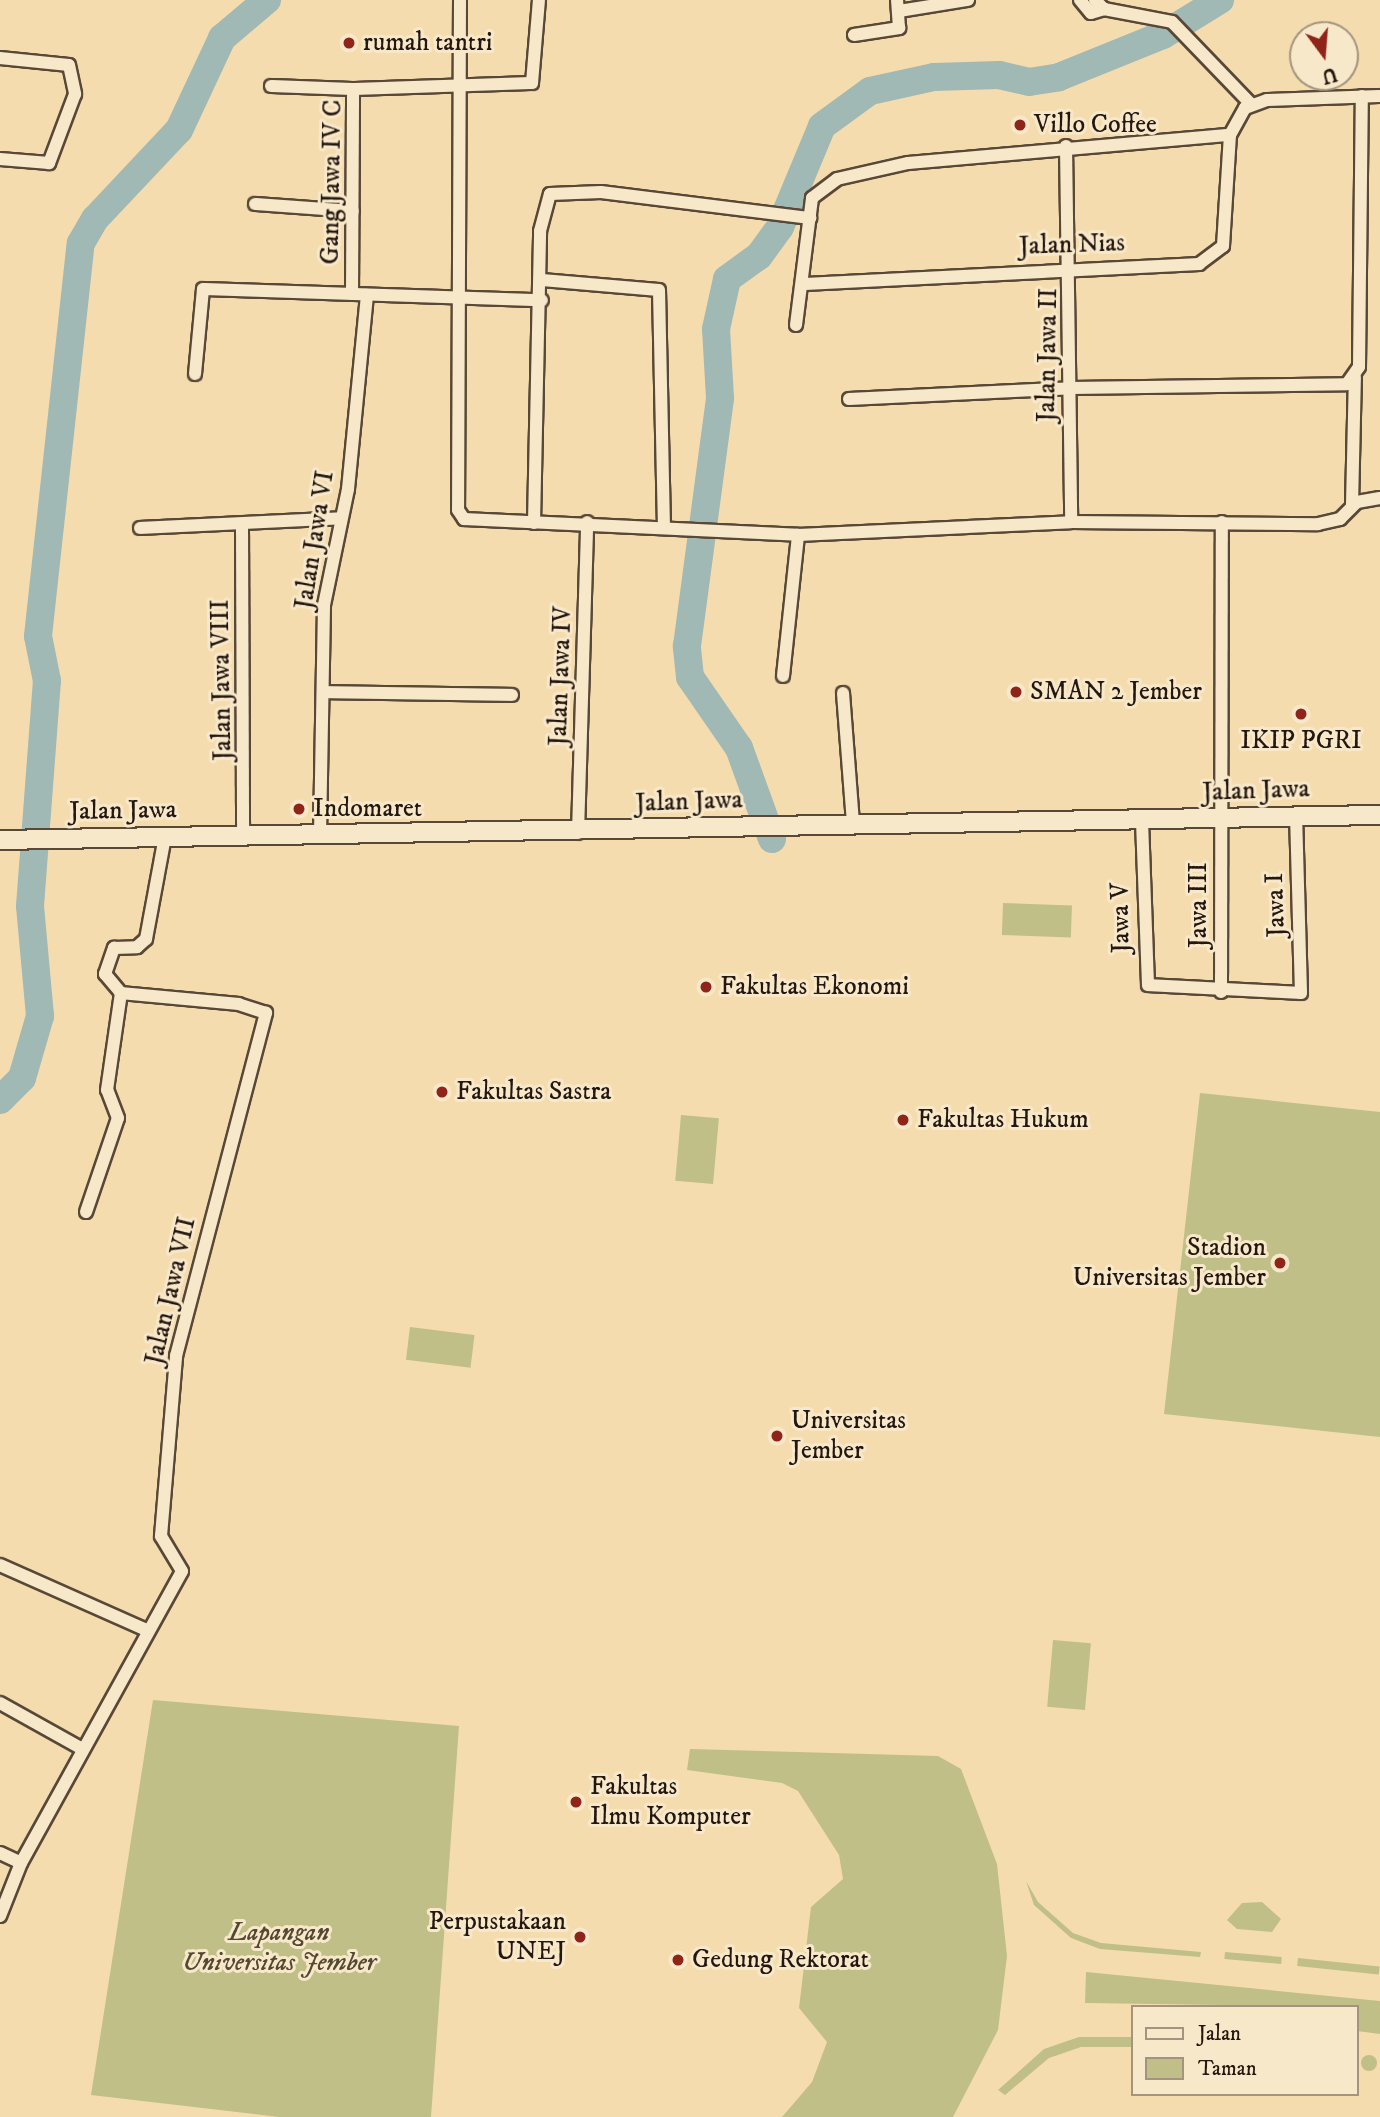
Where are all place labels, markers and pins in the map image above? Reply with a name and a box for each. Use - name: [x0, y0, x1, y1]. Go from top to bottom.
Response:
- place label: rumah tantri: [363, 27, 493, 59]
- marker: rumah tantri: [341, 35, 357, 51]
- place label: Villo Coffee: [1034, 109, 1157, 141]
- marker: Villo Coffee: [1012, 117, 1028, 133]
- place label: SMAN 2 Jember: [1030, 676, 1202, 708]
- marker: SMAN 2 Jember: [1008, 684, 1024, 700]
- marker: IKIP PGRI: [1293, 706, 1309, 722]
- place label: IKIP PGRI: [1240, 725, 1362, 757]
- place label: Indomaret: [313, 793, 422, 825]
- marker: Indomaret: [291, 801, 307, 817]
- place label: Fakultas Ekonomi: [720, 971, 909, 1003]
- marker: Fakultas Ekonomi: [698, 979, 714, 995]
- place label: Fakultas Sastra: [456, 1076, 611, 1108]
- marker: Fakultas Sastra: [434, 1084, 450, 1100]
- place label: Fakultas Hukum: [917, 1104, 1089, 1136]
- marker: Fakultas Hukum: [895, 1112, 911, 1128]
- place label: Stadion Universitas Jember: [1073, 1232, 1266, 1294]
- marker: Stadion Universitas Jember: [1272, 1255, 1288, 1271]
- place label: Universitas Jember: [791, 1405, 906, 1466]
- marker: Universitas Jember: [769, 1428, 785, 1444]
- place label: Fakultas Ilmu Komputer: [590, 1771, 751, 1832]
- marker: Fakultas Ilmu Komputer: [568, 1794, 584, 1810]
- place label: Perpustakaan UNEJ: [429, 1906, 566, 1968]
- marker: Perpustakaan UNEJ: [572, 1929, 588, 1945]
- place label: Gedung Rektorat: [692, 1944, 869, 1976]
- marker: Gedung Rektorat: [670, 1952, 686, 1968]

